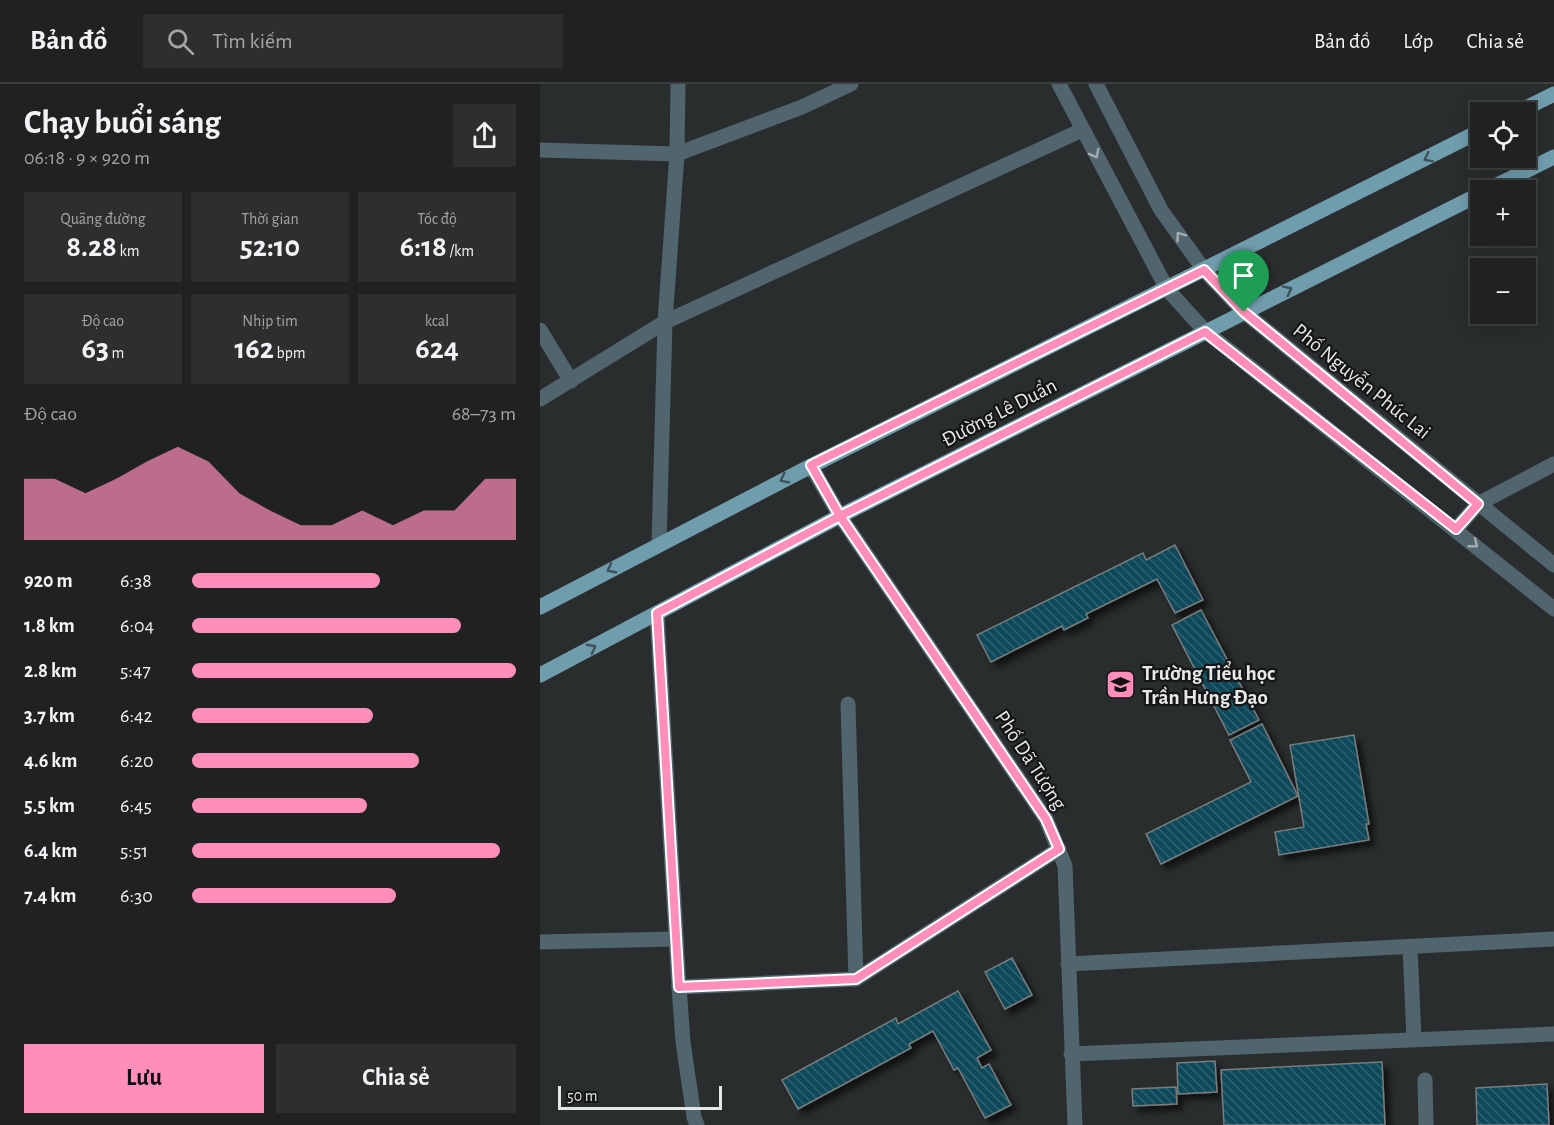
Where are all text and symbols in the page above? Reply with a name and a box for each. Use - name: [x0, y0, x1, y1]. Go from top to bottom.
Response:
- search box: [143, 14, 563, 68]
- icon: search: [164, 25, 197, 58]
- text: Bản đồ: [30, 27, 107, 55]
- text: Tìm kiếm: [212, 30, 293, 52]
- text: Bản đồ: [1314, 31, 1370, 52]
- text: Lớp: [1403, 31, 1433, 52]
- text: Chia sẻ: [1466, 31, 1524, 52]
- map controls: [1470, 102, 1536, 324]
- button: locate: [1470, 102, 1536, 168]
- button: share: [453, 104, 516, 167]
- text: Chạy buổi sáng: [24, 107, 221, 140]
- text: 06:18 · 9 × 920 m: [24, 148, 150, 168]
- one-way arrow: [1088, 148, 1099, 159]
- one-way arrow: [1424, 150, 1435, 162]
- button: +: [1470, 180, 1536, 246]
- text: Quãng đường: [60, 211, 146, 227]
- text: Thời gian: [241, 211, 299, 227]
- text: Tốc độ: [417, 211, 457, 227]
- text: 8.28: [66, 232, 117, 262]
- text: 52:10: [240, 232, 300, 262]
- text: 6:18: [400, 232, 447, 262]
- one-way arrow: [1176, 232, 1187, 243]
- text: km: [117, 243, 140, 259]
- text: /km: [447, 243, 474, 259]
- pin: [1218, 250, 1269, 312]
- button: −: [1470, 258, 1536, 324]
- icon: arrive: [1227, 259, 1260, 292]
- one-way arrow: [1282, 286, 1293, 297]
- text: Độ cao: [82, 313, 124, 329]
- text: Nhịp tim: [242, 313, 298, 329]
- text: kcal: [425, 313, 449, 329]
- street label: Phố Nguyễn Phúc Lai: [1289, 319, 1435, 443]
- text: 63: [82, 334, 109, 364]
- text: 162: [234, 334, 274, 364]
- text: 624: [415, 334, 459, 364]
- text: m: [109, 345, 124, 361]
- text: bpm: [274, 345, 306, 361]
- street label: Đường Lê Duẩn: [938, 374, 1060, 450]
- text: Độ cao: [24, 404, 77, 424]
- text: 68–73 m: [452, 404, 516, 424]
- one-way arrow: [780, 472, 790, 483]
- one-way arrow: [1467, 537, 1478, 548]
- one-way arrow: [607, 562, 617, 573]
- text: 920 m: [24, 571, 73, 591]
- text: 6:38: [120, 571, 152, 591]
- text: 1.8 km: [24, 616, 75, 636]
- text: 6:04: [120, 616, 154, 636]
- one-way arrow: [585, 644, 596, 655]
- place label: Trường Tiểu học Trần Hưng Đạo: [1142, 660, 1275, 708]
- text: 2.8 km: [24, 661, 77, 681]
- text: 5:47: [120, 661, 151, 681]
- school or university icon: Trường Tiểu học Trần Hưng Đạo: [1105, 669, 1137, 701]
- text: 3.7 km: [24, 706, 75, 726]
- text: 6:42: [120, 706, 153, 726]
- street label: Phố Dã Tượng: [991, 707, 1071, 814]
- text: 4.6 km: [24, 751, 77, 771]
- text: 6:20: [120, 751, 154, 771]
- text: 5.5 km: [24, 796, 75, 816]
- text: 6:45: [120, 796, 152, 816]
- text: 6.4 km: [24, 841, 77, 861]
- text: 5:51: [120, 841, 148, 861]
- text: 7.4 km: [24, 886, 76, 906]
- text: 6:30: [120, 886, 153, 906]
- button: Lưu: [24, 1044, 264, 1113]
- button: Chia sẻ: [276, 1044, 516, 1113]
- scale bar: [558, 1083, 722, 1110]
- text: 50 m: [567, 1088, 598, 1104]

